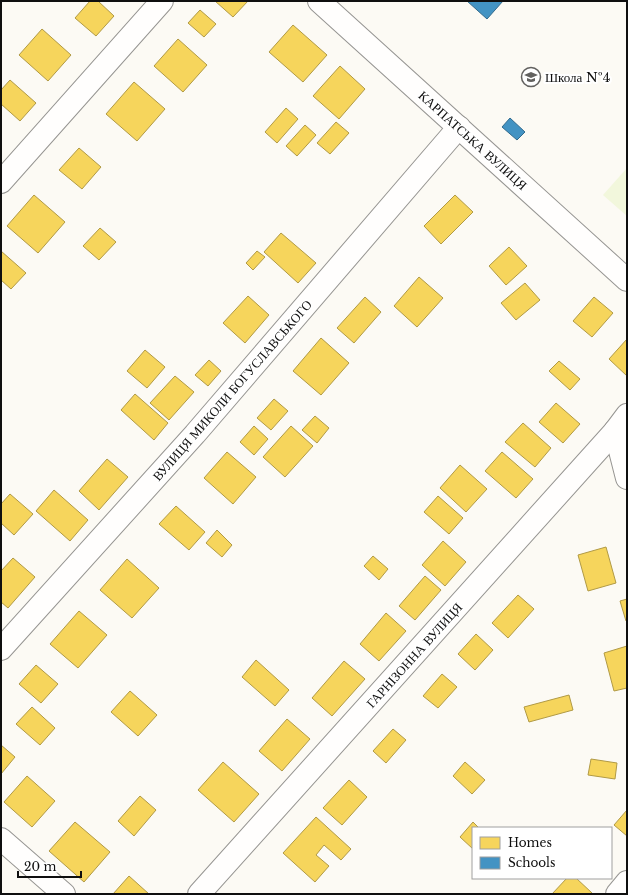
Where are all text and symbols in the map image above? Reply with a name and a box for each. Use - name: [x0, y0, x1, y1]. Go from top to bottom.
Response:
- school or university icon: Школа №4: [520, 66, 542, 88]
- place label: Школа №4: [545, 69, 610, 86]
- street label: КАРПАТСЬКА ВУЛИЦЯ: [415, 87, 531, 194]
- street label: ВУЛИЦЯ МИКОЛИ БОГУСЛАВСЬКОГО: [149, 296, 316, 484]
- street label: ГАРНІЗОННА ВУЛИЦЯ: [363, 599, 466, 712]
- legend: [472, 827, 612, 879]
- text: Homes: [508, 835, 552, 850]
- scale bar: [18, 853, 81, 879]
- text: Schools: [508, 855, 555, 870]
- text: 20 m: [24, 859, 56, 874]

